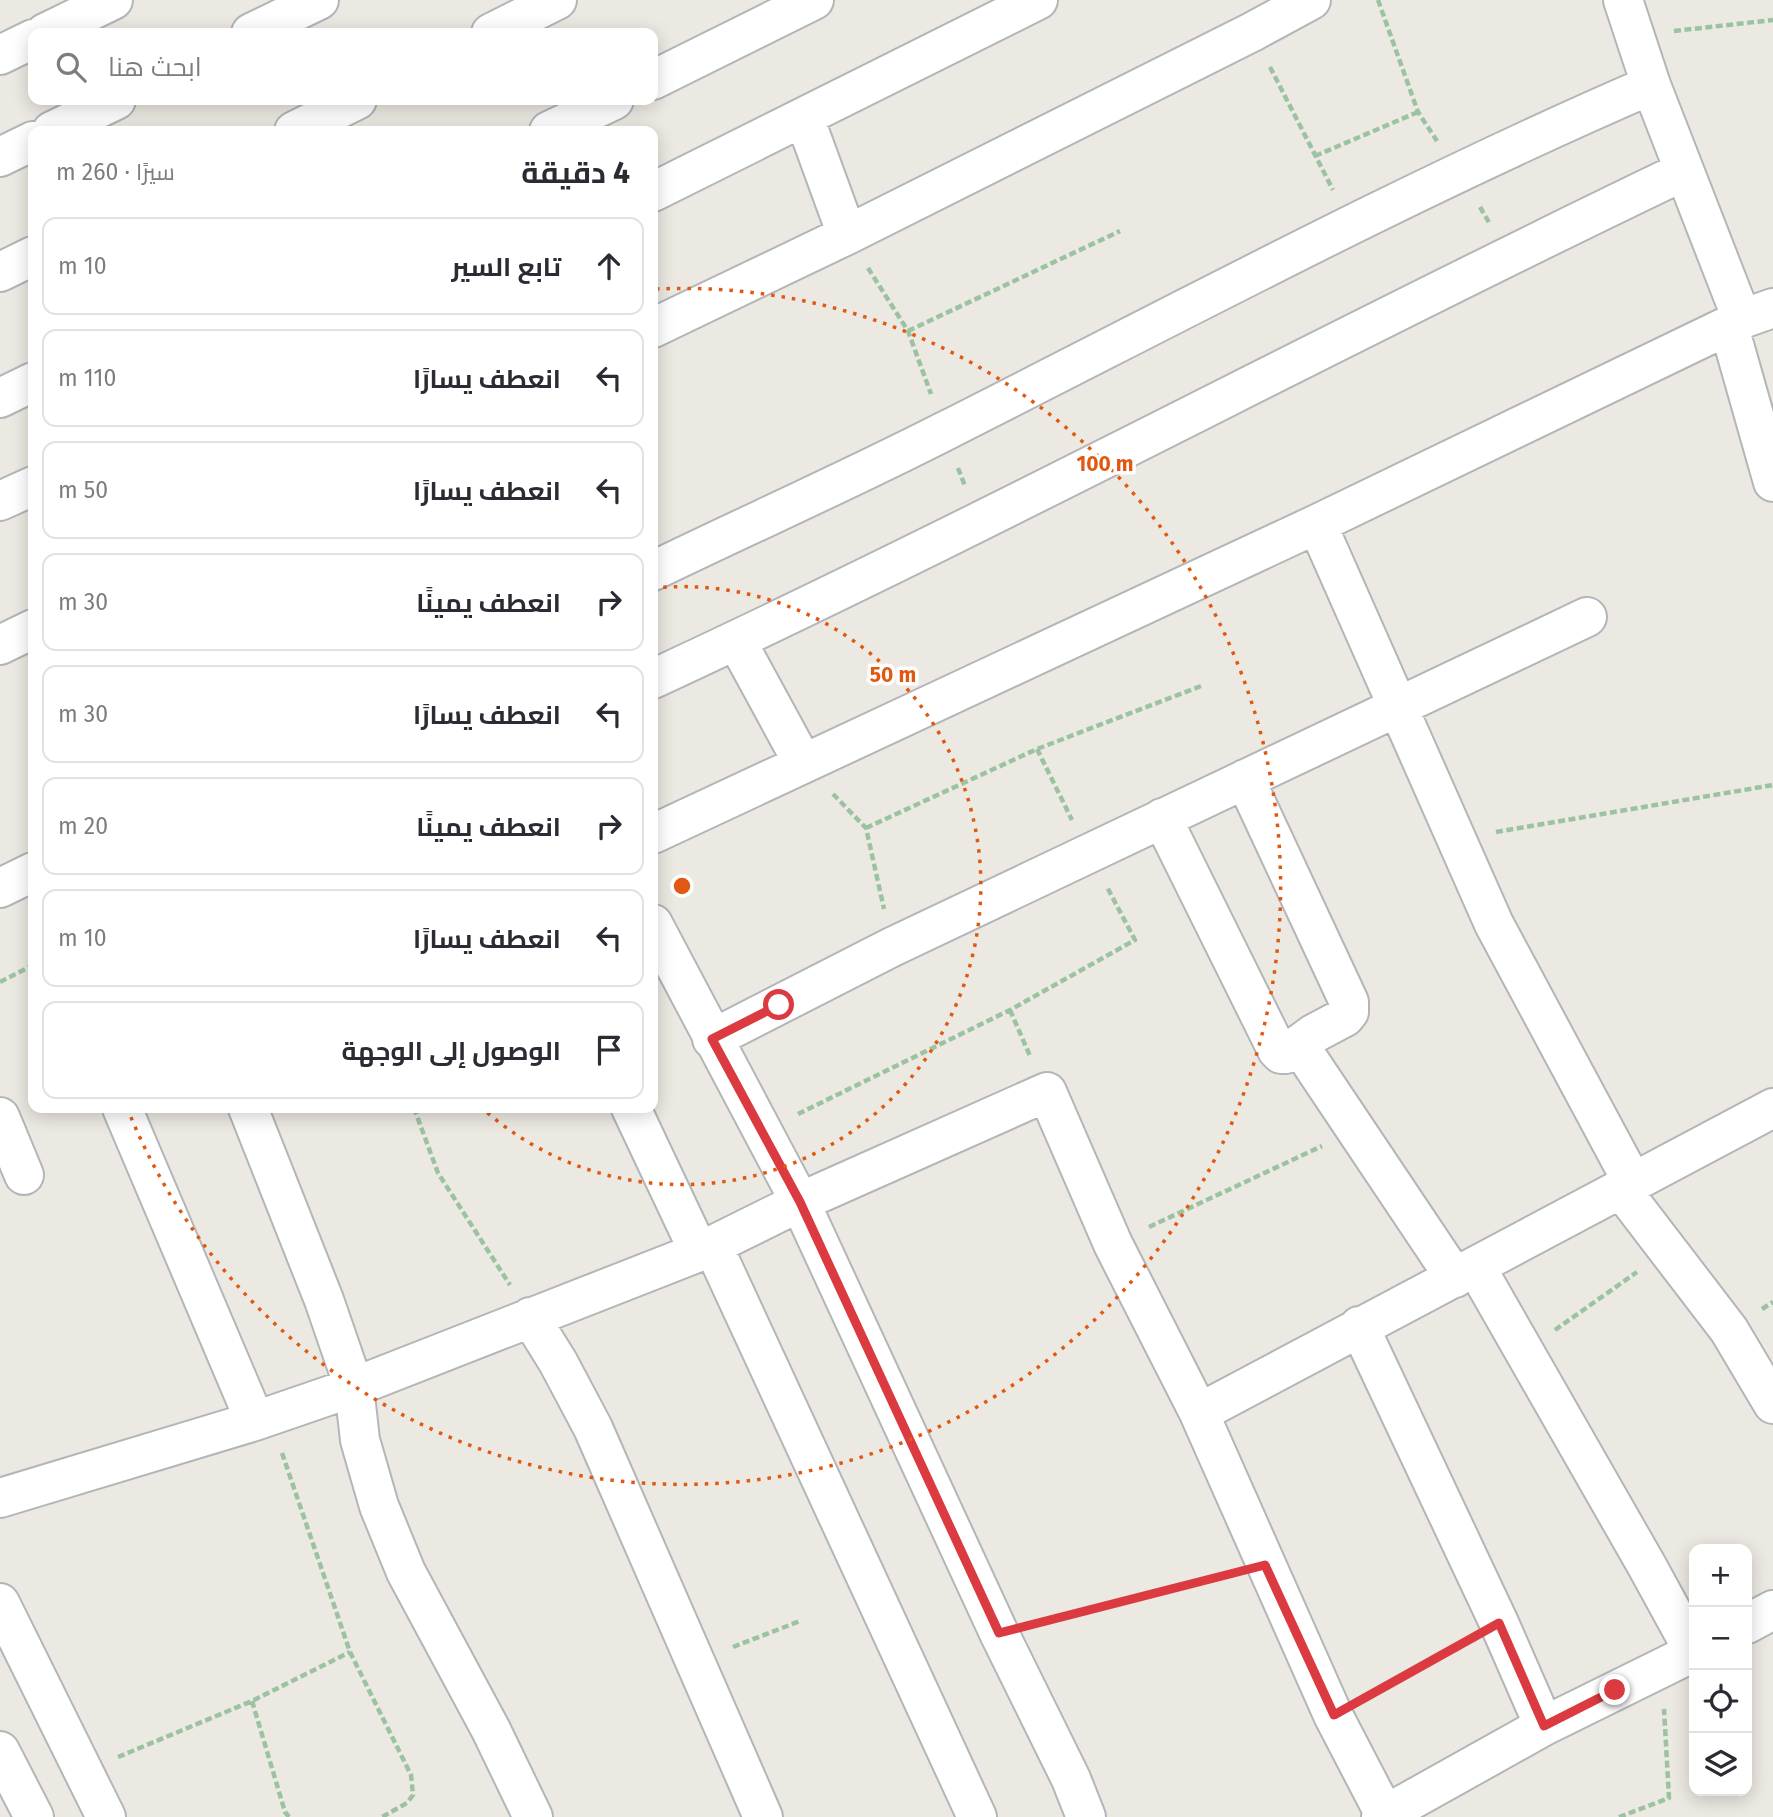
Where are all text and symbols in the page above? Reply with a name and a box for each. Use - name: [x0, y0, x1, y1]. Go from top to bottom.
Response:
- search box: [28, 28, 658, 105]
- icon: search: [52, 48, 90, 86]
- text: ابحث هنا: [108, 52, 202, 83]
- text: 4 دقيقة: [521, 155, 630, 191]
- text: سيرًا · 260 m: [56, 158, 175, 186]
- icon: ahead: [590, 247, 628, 285]
- text: 10 m: [58, 252, 107, 280]
- text: تابع السير: [451, 252, 561, 283]
- icon: left: [590, 359, 628, 397]
- text: 110 m: [58, 364, 116, 392]
- text: انعطف يسارًا: [413, 364, 561, 395]
- text: 100 m: [1076, 451, 1134, 477]
- icon: left: [590, 471, 628, 509]
- text: 50 m: [58, 476, 108, 504]
- text: انعطف يسارًا: [413, 476, 561, 507]
- icon: right: [590, 583, 628, 621]
- text: 30 m: [58, 588, 108, 616]
- text: انعطف يمينًا: [416, 588, 561, 619]
- text: 50 m: [870, 662, 916, 688]
- icon: left: [590, 695, 628, 733]
- text: 30 m: [58, 700, 108, 728]
- text: انعطف يسارًا: [413, 700, 561, 731]
- icon: right: [590, 807, 628, 845]
- text: 20 m: [58, 812, 108, 840]
- text: انعطف يمينًا: [416, 812, 561, 843]
- centre of rings: [670, 874, 694, 898]
- icon: left: [590, 919, 628, 957]
- text: 10 m: [58, 924, 107, 952]
- text: انعطف يسارًا: [413, 924, 561, 955]
- route start: [763, 989, 794, 1020]
- icon: arrive: [590, 1031, 628, 1069]
- text: الوصول إلى الوجهة: [342, 1036, 561, 1067]
- map controls: [1689, 1544, 1752, 1796]
- button: +: [1689, 1544, 1752, 1607]
- button: −: [1689, 1607, 1752, 1670]
- button: locate: [1689, 1670, 1752, 1733]
- route end: [1599, 1674, 1630, 1705]
- button: layers: [1689, 1733, 1752, 1796]

